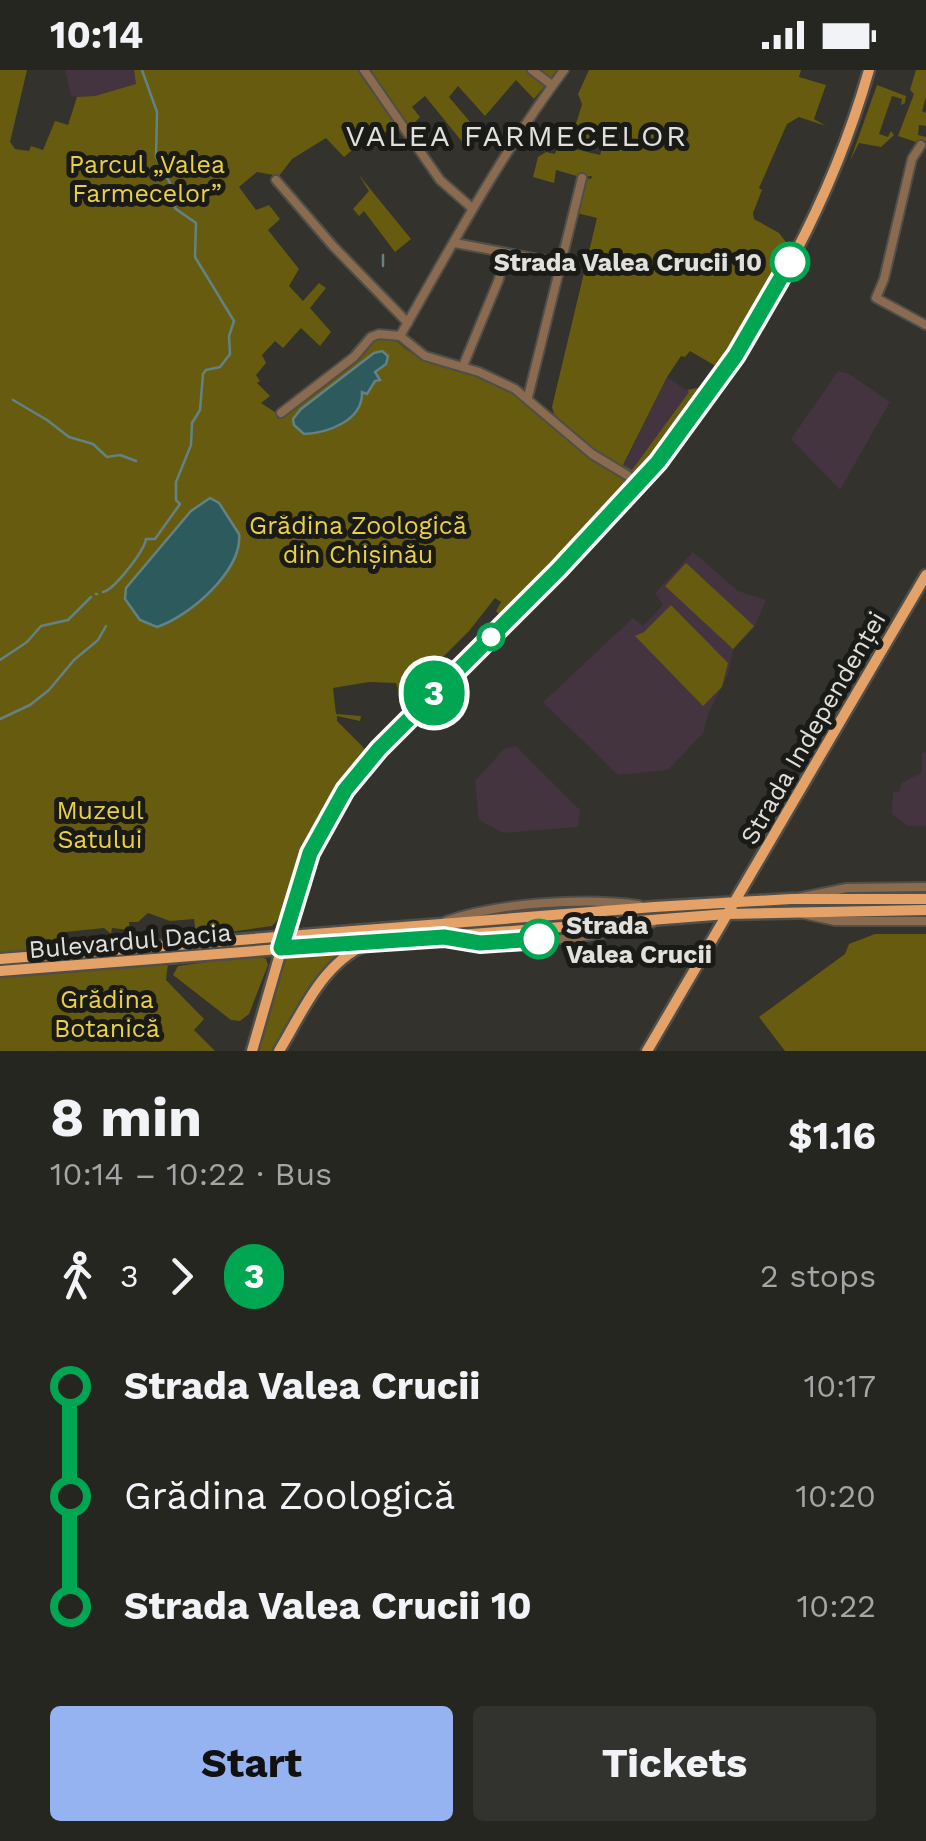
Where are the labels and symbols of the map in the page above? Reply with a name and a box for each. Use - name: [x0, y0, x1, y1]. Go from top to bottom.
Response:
- district label: VALEA FARMECELOR: [346, 118, 688, 153]
- park label: Parcul „Valea Farmecelor”: [69, 150, 225, 208]
- marker: Strada Valea Crucii 10: [771, 243, 809, 281]
- place label: Strada Valea Crucii 10: [494, 248, 762, 277]
- park label: Grădina Zoologică din Chișinău: [249, 511, 467, 569]
- street label: Strada Independenței: [735, 607, 891, 849]
- unlabelled marker: [478, 624, 504, 650]
- line badge: 3: [402, 660, 466, 726]
- park label: Muzeul Satului: [56, 796, 144, 854]
- place label: Strada Valea Crucii: [566, 911, 712, 969]
- street label: Bulevardul Dacia: [27, 918, 233, 964]
- marker: Strada Valea Crucii: [520, 920, 558, 958]
- park label: Grădina Botanică: [54, 985, 160, 1043]

